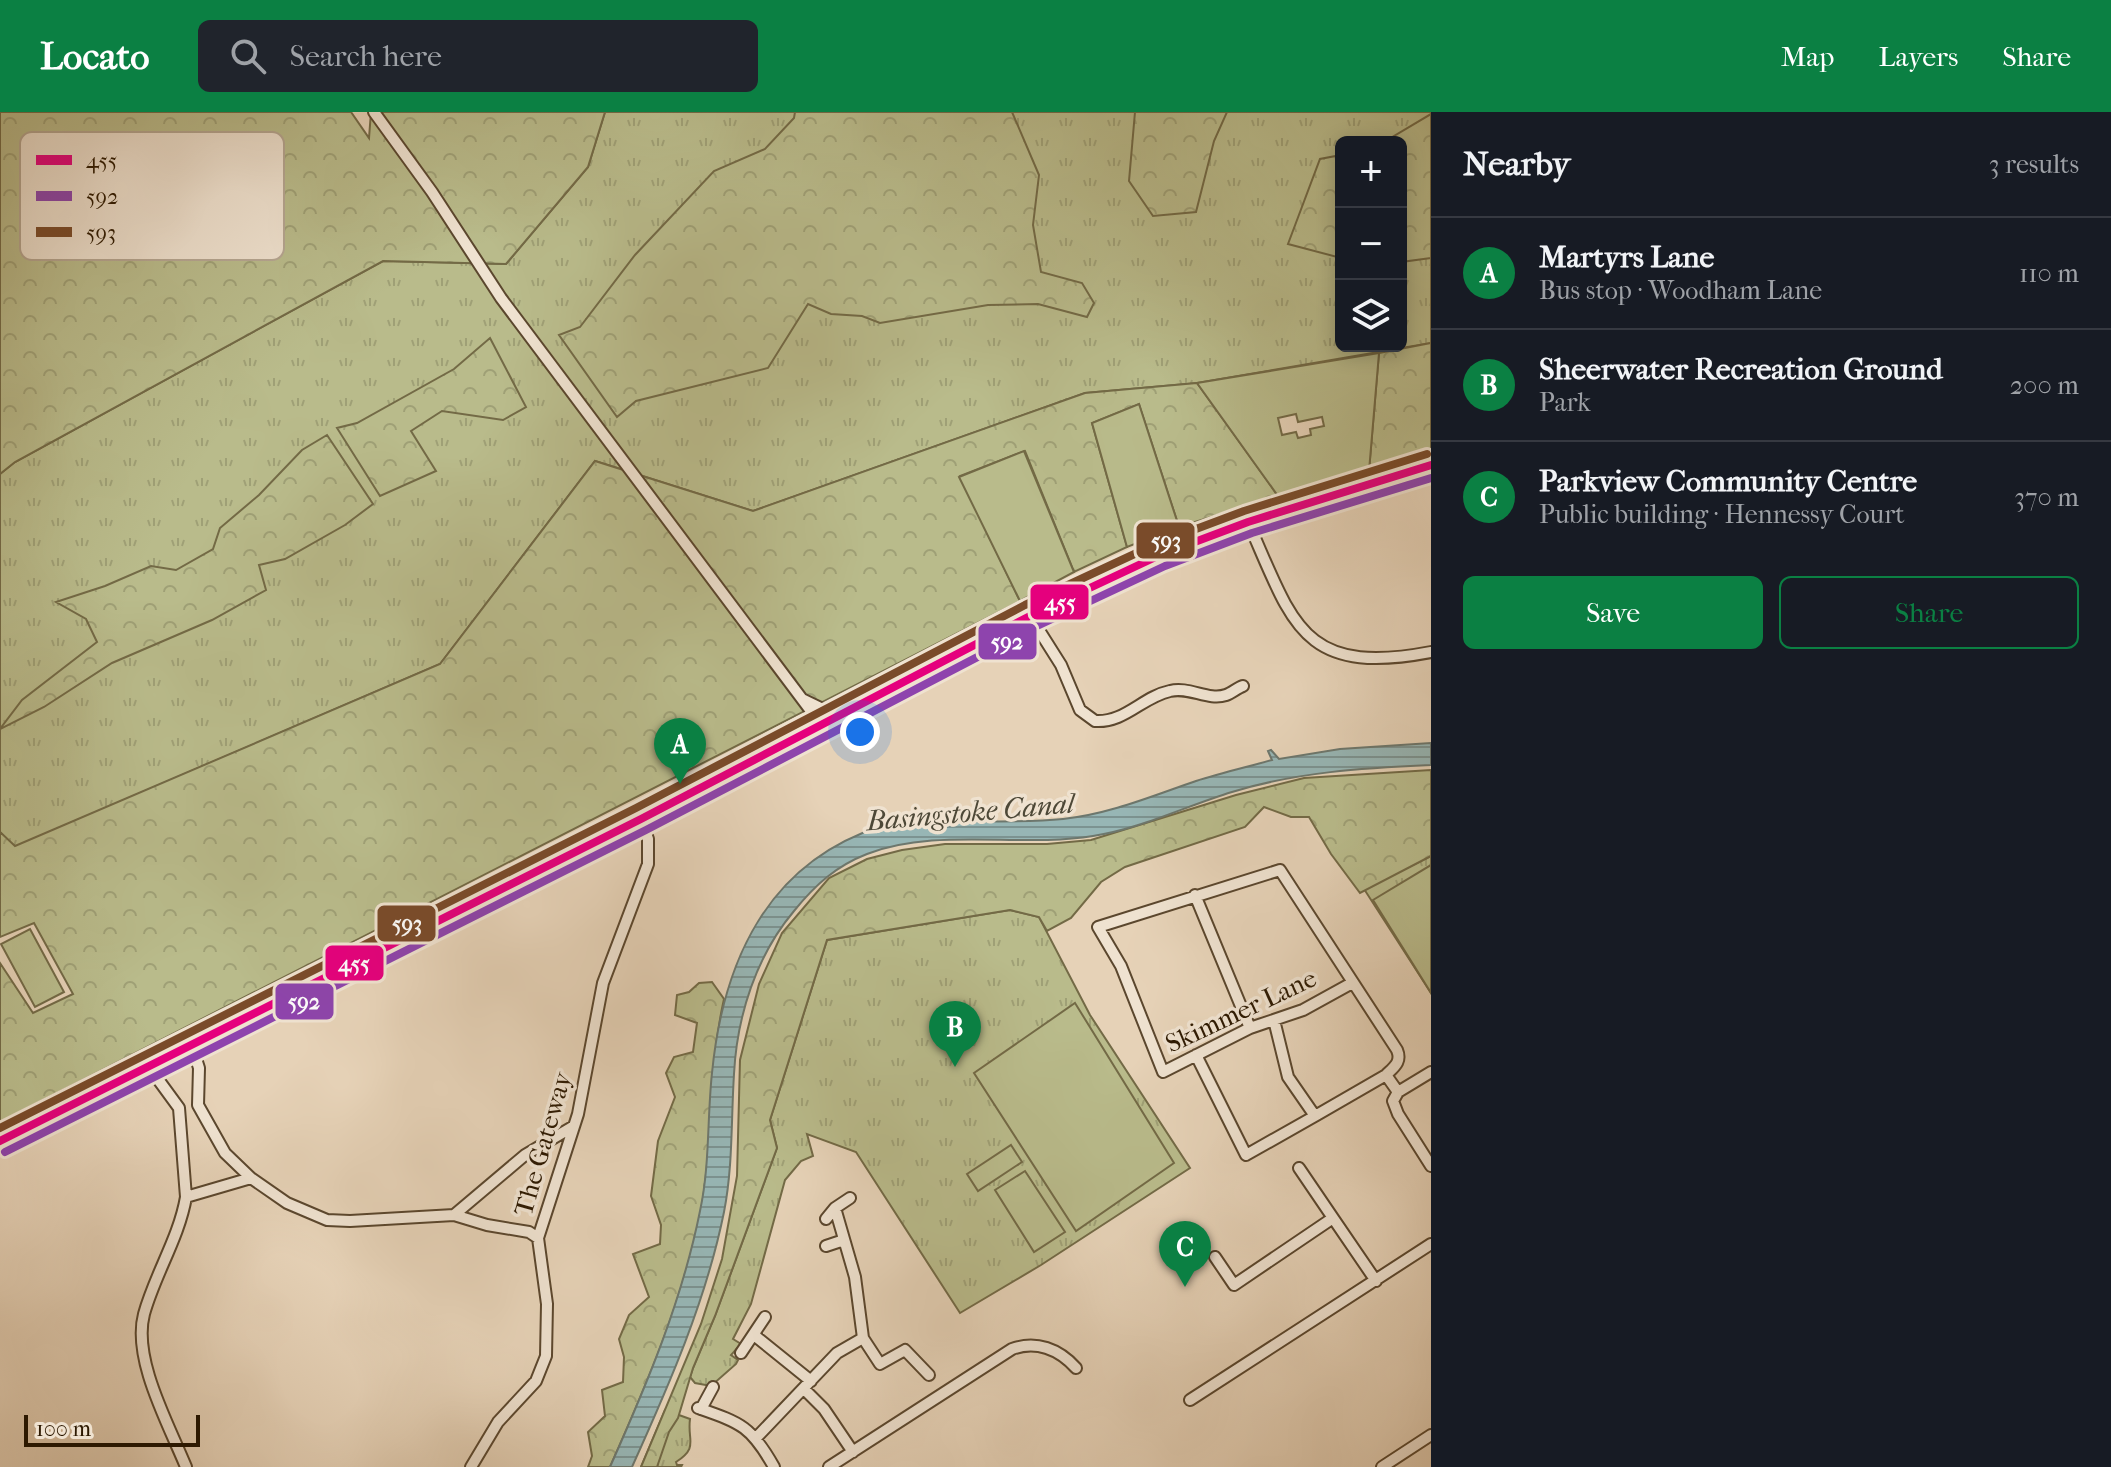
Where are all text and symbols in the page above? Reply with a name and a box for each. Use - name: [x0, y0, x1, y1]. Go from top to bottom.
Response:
- search box: [198, 20, 758, 92]
- text: Locato: [40, 34, 150, 79]
- icon: search: [226, 34, 270, 78]
- text: Search here: [290, 39, 442, 74]
- text: Map: [1781, 40, 1834, 73]
- text: Layers: [1878, 40, 1958, 73]
- text: Share: [2002, 40, 2071, 73]
- legend: [20, 132, 284, 260]
- map controls: [1335, 136, 1407, 352]
- button: +: [1335, 136, 1407, 208]
- text: Nearby: [1463, 144, 1570, 184]
- text: 455: [86, 148, 117, 174]
- text: 3 results: [1989, 149, 2079, 180]
- text: 592: [86, 184, 118, 210]
- button: −: [1335, 208, 1407, 280]
- text: 593: [86, 220, 116, 246]
- text: Martyrs Lane: [1539, 240, 1714, 275]
- text: A: [1481, 258, 1497, 289]
- text: 110 m: [2019, 258, 2079, 289]
- text: Bus stop · Woodham Lane: [1539, 275, 1822, 306]
- button: layers: [1335, 280, 1407, 352]
- text: Sheerwater Recreation Ground: [1539, 352, 1943, 387]
- text: B: [1481, 370, 1497, 401]
- text: 200 m: [2010, 370, 2079, 401]
- text: Park: [1539, 387, 1591, 418]
- text: Parkview Community Centre: [1539, 464, 1917, 499]
- text: C: [1480, 482, 1498, 513]
- text: 370 m: [2014, 482, 2079, 513]
- text: Public building · Hennessy Court: [1539, 499, 1905, 530]
- line badge: 593: [1135, 521, 1196, 560]
- text: 593: [1151, 528, 1181, 554]
- button: Save: [1463, 576, 1763, 649]
- button: Share: [1779, 576, 2079, 649]
- line badge: 455: [1029, 583, 1090, 621]
- text: 455: [1043, 590, 1076, 616]
- line badge: 592: [977, 622, 1038, 661]
- text: 592: [991, 629, 1023, 655]
- your location: [840, 712, 880, 752]
- pin: A: [654, 718, 706, 784]
- water label: Basingstoke Canal: [863, 786, 1078, 838]
- line badge: 593: [376, 904, 437, 943]
- text: 593: [392, 911, 422, 937]
- line badge: 455: [324, 944, 385, 982]
- text: 455: [337, 951, 370, 977]
- street label: Skimmer Lane: [1161, 963, 1321, 1059]
- line badge: 592: [274, 982, 335, 1021]
- text: 592: [288, 989, 320, 1015]
- pin: B: [929, 1001, 981, 1067]
- street label: The Gateway: [508, 1068, 579, 1219]
- pin: C: [1159, 1221, 1211, 1287]
- scale bar: [24, 1411, 200, 1447]
- text: 100 m: [36, 1416, 91, 1442]

